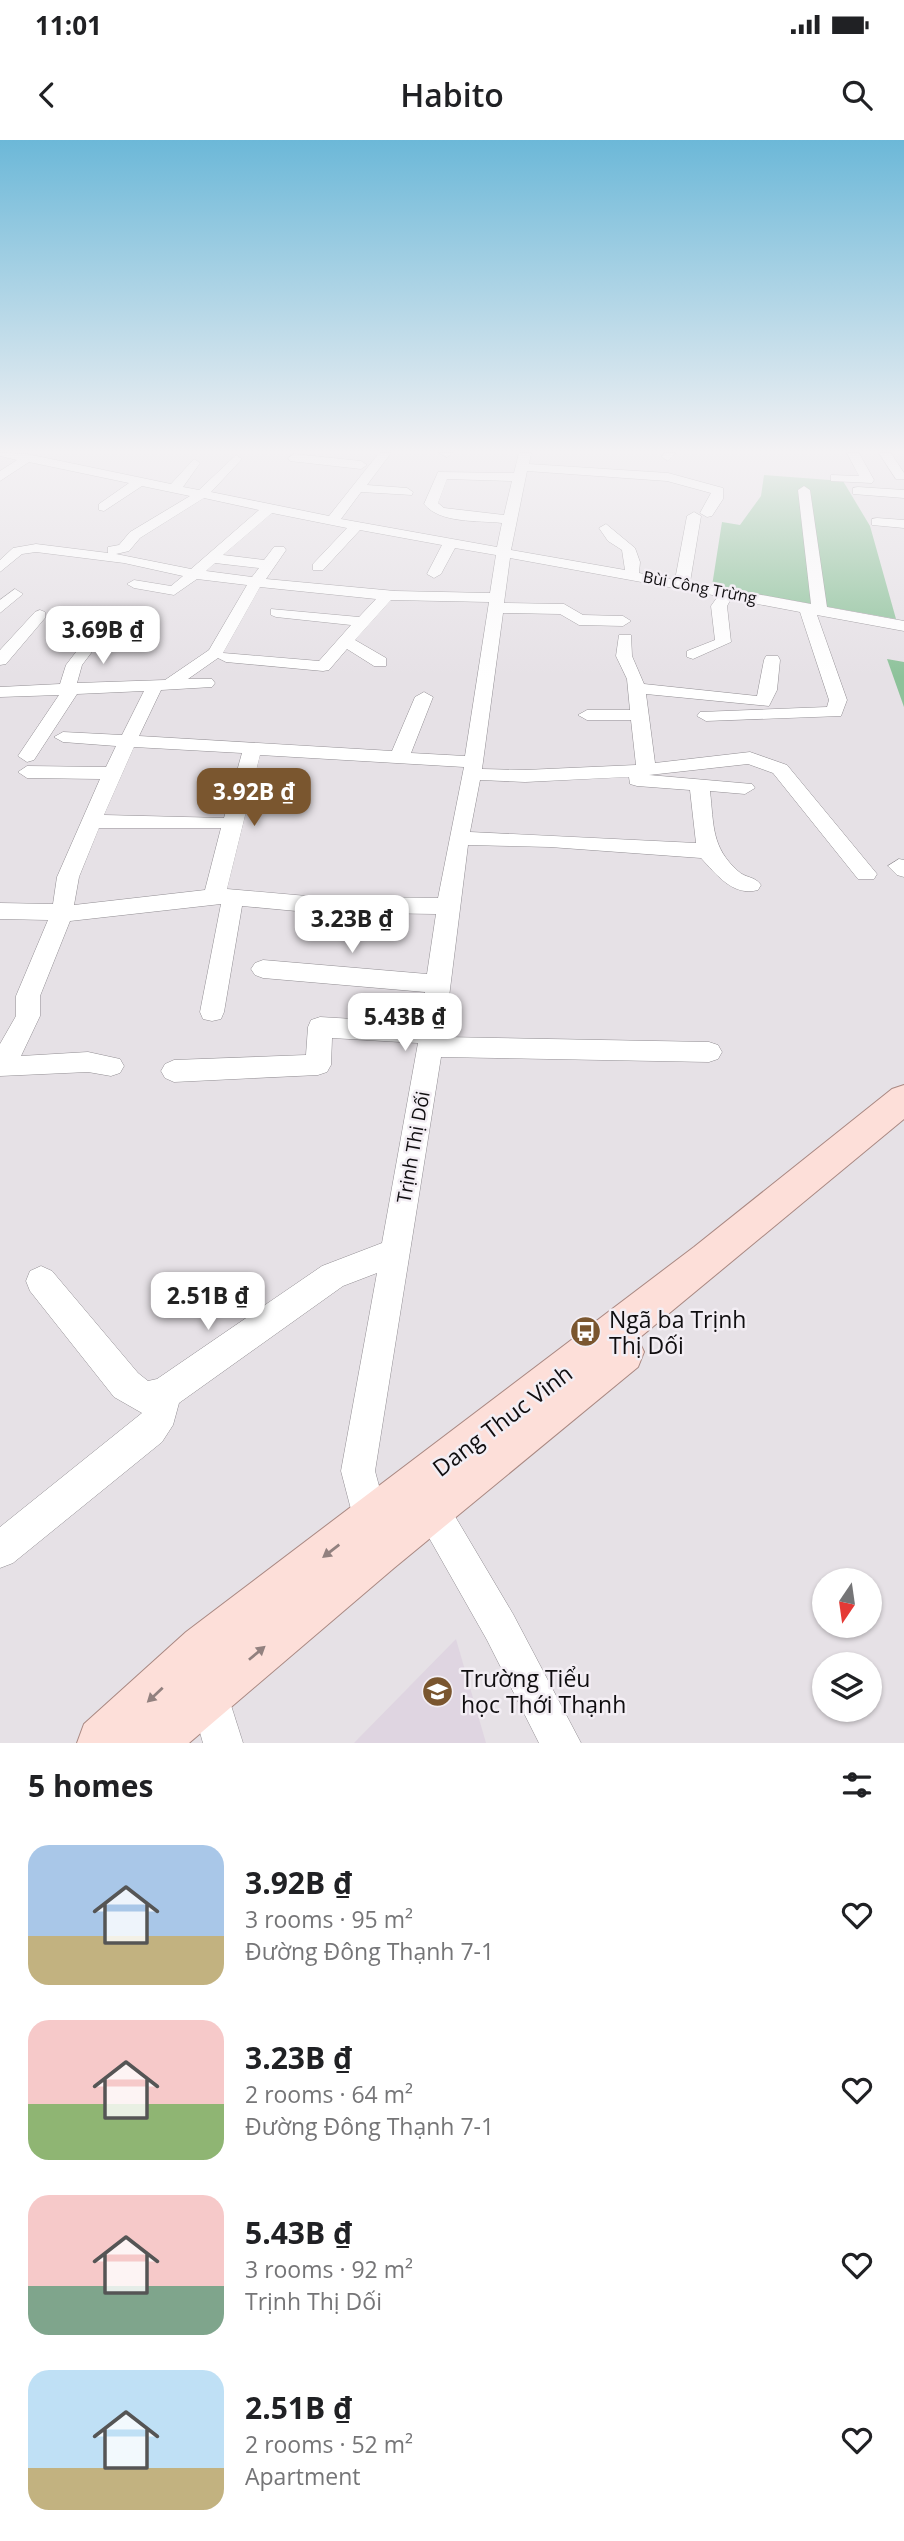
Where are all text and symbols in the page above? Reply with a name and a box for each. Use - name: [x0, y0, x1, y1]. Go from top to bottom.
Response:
- text: 11:01: [35, 7, 102, 43]
- text: Habito: [400, 73, 504, 116]
- icon: back: [28, 76, 66, 114]
- icon: search: [838, 76, 876, 114]
- street label: Bùi Công Trừng: [641, 565, 759, 609]
- pin: 3.69B ₫: [38, 606, 168, 666]
- text: 3.69B ₫: [62, 613, 144, 645]
- pin: 3.92B ₫: [189, 768, 319, 828]
- text: 3.92B ₫: [213, 775, 295, 807]
- pin: 3.23B ₫: [287, 896, 417, 955]
- text: 3.23B ₫: [311, 902, 393, 934]
- pin: 5.43B ₫: [340, 993, 470, 1053]
- text: 5.43B ₫: [364, 1000, 446, 1032]
- street label: Trịnh Thị Dối: [390, 1089, 436, 1205]
- pin: 2.51B ₫: [143, 1272, 273, 1332]
- text: 2.51B ₫: [167, 1279, 249, 1311]
- place label: Ngã ba Trịnh Thị Dối: [609, 1303, 746, 1361]
- bus stop icon: Ngã ba Trịnh Thị Dối: [569, 1315, 603, 1349]
- street label: Dang Thuc Vinh: [425, 1357, 579, 1483]
- one-way arrow: [322, 1543, 340, 1558]
- north arrow: [812, 1568, 882, 1638]
- map controls: [812, 1568, 882, 1722]
- one-way arrow: [249, 1646, 266, 1661]
- button: layers: [812, 1652, 882, 1722]
- place label: Trường Tiểu học Thới Thạnh: [461, 1662, 626, 1720]
- school or university icon: Trường Tiểu học Thới Thạnh: [421, 1674, 455, 1708]
- one-way arrow: [147, 1687, 164, 1703]
- text: 5 homes: [28, 1765, 153, 1806]
- icon: filters: [838, 1766, 876, 1804]
- text: 3.92B ₫: [245, 1862, 352, 1903]
- icon: home: [84, 1873, 168, 1957]
- icon: heart: [838, 1896, 876, 1934]
- text: 3 rooms · 95 m²: [245, 1903, 413, 1935]
- text: Đường Đông Thạnh 7-1: [245, 1935, 494, 1967]
- text: 3.23B ₫: [245, 2037, 352, 2078]
- icon: home: [84, 2048, 168, 2132]
- icon: heart: [838, 2071, 876, 2109]
- text: 2 rooms · 64 m²: [245, 2078, 413, 2110]
- text: Đường Đông Thạnh 7-1: [245, 2110, 494, 2142]
- text: 5.43B ₫: [245, 2212, 352, 2253]
- icon: home: [84, 2223, 168, 2307]
- icon: heart: [838, 2246, 876, 2284]
- text: 3 rooms · 92 m²: [245, 2253, 413, 2285]
- text: Trịnh Thị Dối: [245, 2285, 382, 2317]
- text: 2.51B ₫: [245, 2387, 352, 2428]
- icon: home: [84, 2398, 168, 2482]
- icon: heart: [838, 2421, 876, 2459]
- text: 2 rooms · 52 m²: [245, 2428, 413, 2460]
- text: Apartment: [245, 2460, 361, 2492]

